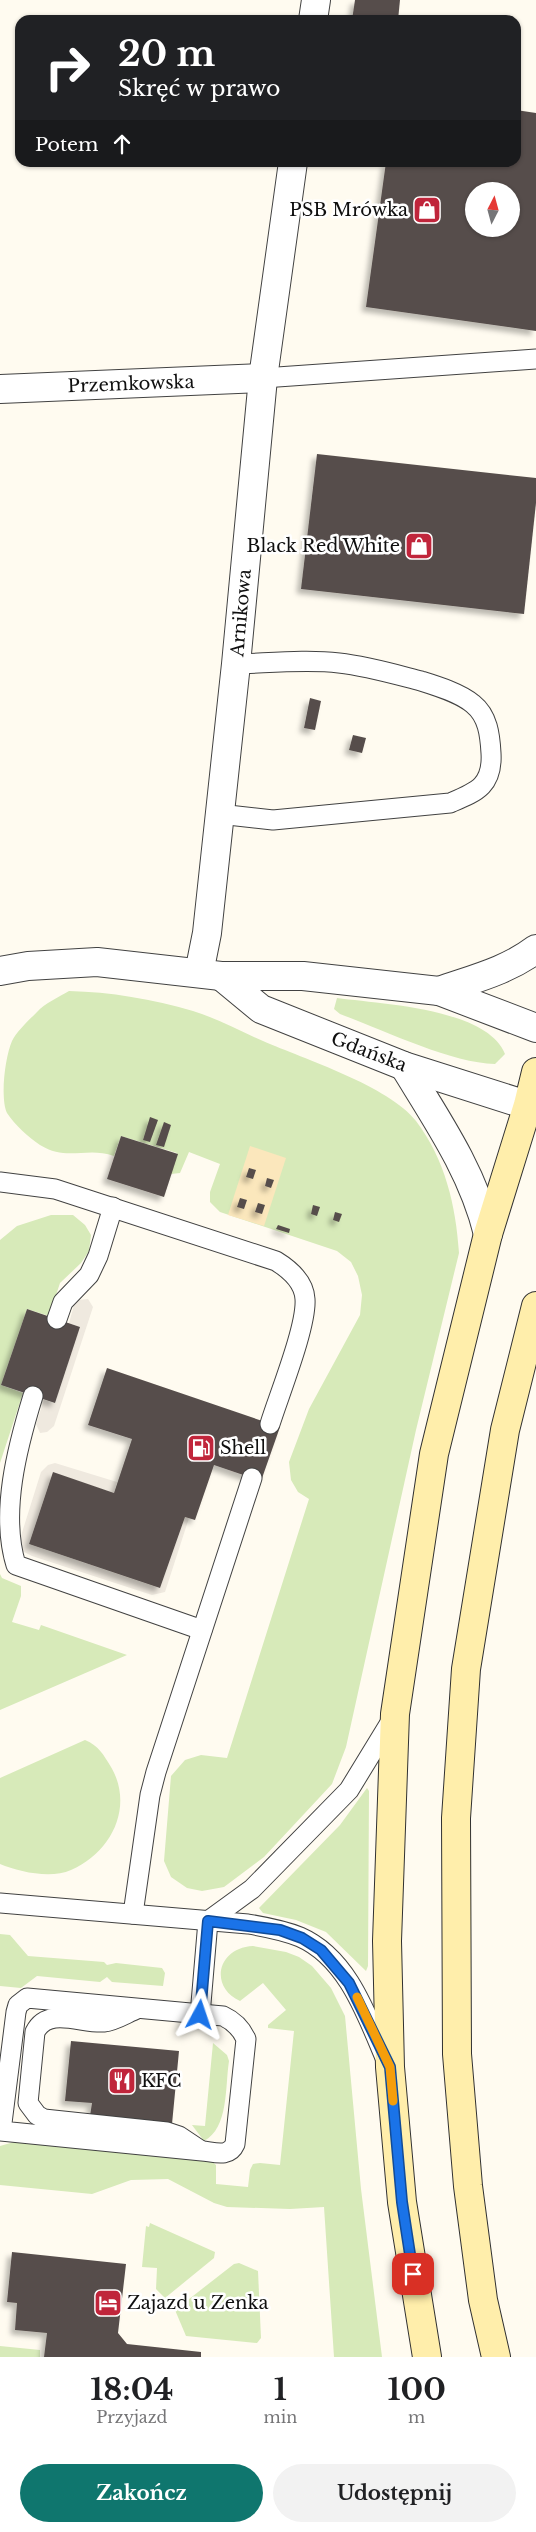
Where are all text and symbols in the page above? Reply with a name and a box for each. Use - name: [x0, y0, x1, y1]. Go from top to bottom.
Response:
- text: 20 m: [118, 32, 215, 75]
- icon: right: [35, 35, 100, 100]
- text: Skręć w prawo: [118, 75, 280, 102]
- icon: ahead: [108, 130, 136, 158]
- text: Potem: [35, 133, 98, 156]
- north arrow: [465, 182, 520, 238]
- map controls: [465, 182, 520, 237]
- shop icon: PSB Mrówka: [412, 195, 442, 225]
- place label: PSB Mrówka: [289, 199, 408, 221]
- street label: Przemkowska: [67, 371, 195, 397]
- shop icon: Black Red White: [404, 531, 434, 561]
- place label: Black Red White: [247, 535, 400, 557]
- street label: Arnikowa: [226, 568, 256, 659]
- street label: Gdańska: [328, 1027, 410, 1077]
- fuel station icon: Shell: [186, 1433, 216, 1463]
- place label: Shell: [220, 1437, 266, 1459]
- position arrow: [173, 1988, 225, 2040]
- restaurant icon: KFC: [107, 2066, 137, 2096]
- place label: KFC: [141, 2070, 182, 2092]
- pin: [392, 2253, 434, 2295]
- icon: arrive: [399, 2260, 427, 2288]
- hotel icon: Zajazd u Zenka: [93, 2288, 123, 2318]
- place label: Zajazd u Zenka: [127, 2292, 269, 2314]
- text: 18:04: [90, 2371, 173, 2408]
- text: 1: [274, 2371, 287, 2408]
- text: 100: [387, 2371, 446, 2408]
- text: Przyjazd: [96, 2407, 167, 2427]
- text: min: [264, 2407, 297, 2427]
- text: m: [408, 2407, 425, 2427]
- button: Zakończ: [20, 2464, 263, 2522]
- button: Udostępnij: [273, 2464, 516, 2522]

